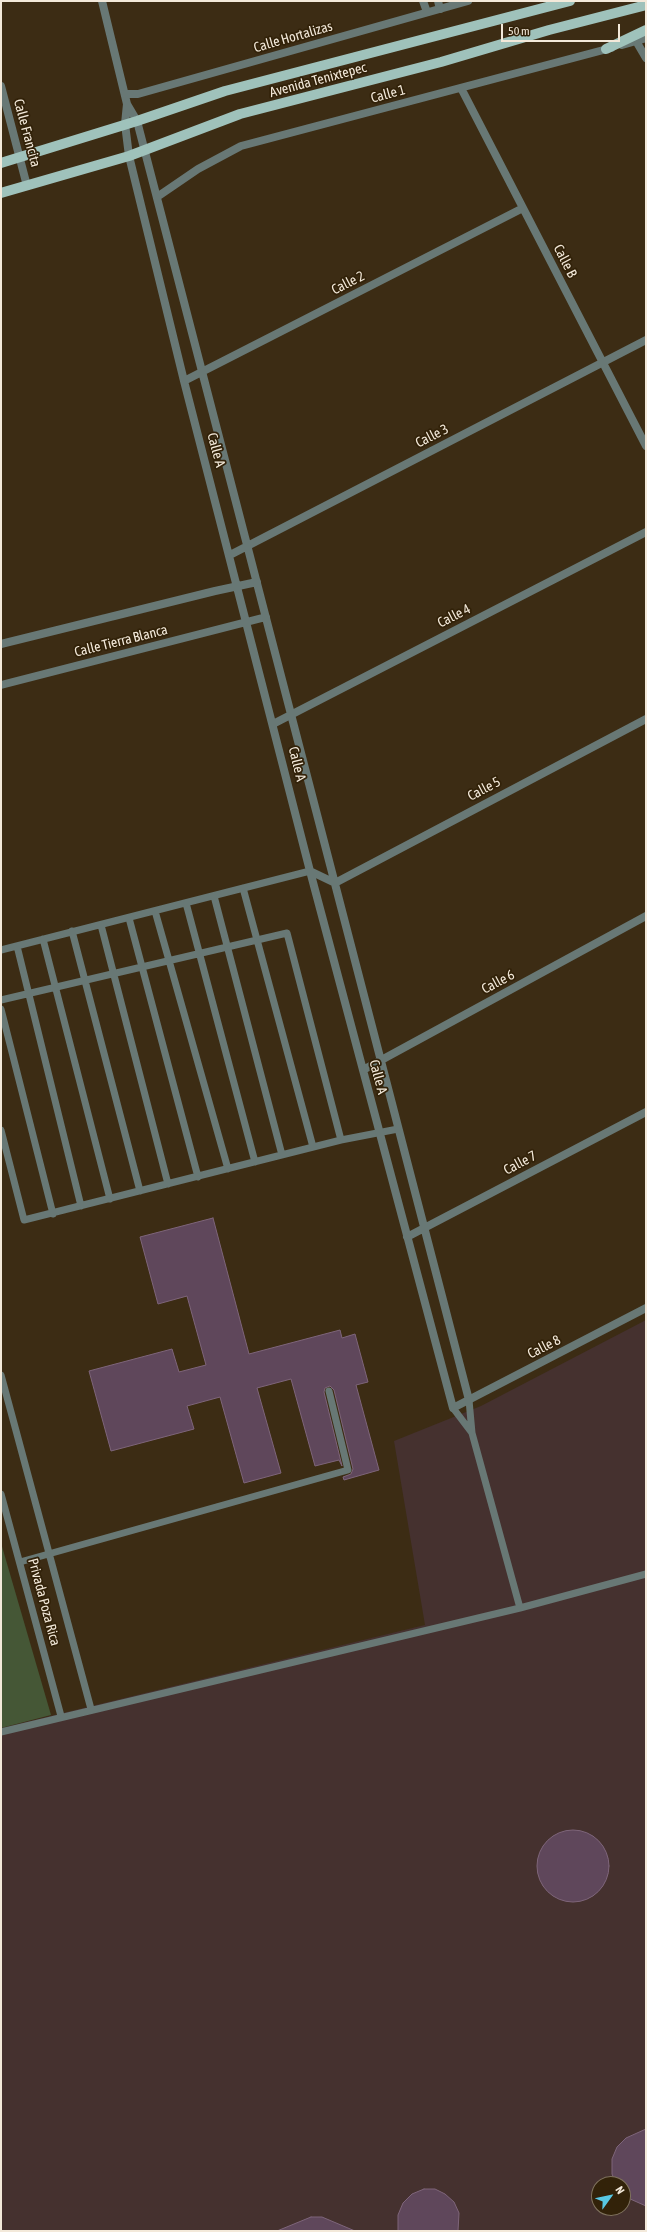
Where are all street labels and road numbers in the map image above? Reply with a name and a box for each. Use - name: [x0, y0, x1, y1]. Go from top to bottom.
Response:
- street label: Calle Hortalizas: [252, 18, 334, 56]
- street label: Avenida Tenixtepec: [268, 59, 368, 101]
- street label: Calle 1: [369, 81, 407, 107]
- street label: Calle Francita: [10, 97, 44, 169]
- street label: Calle B: [550, 242, 580, 280]
- street label: Calle 2: [329, 268, 367, 298]
- street label: Calle 3: [413, 421, 451, 451]
- street label: Calle A: [203, 431, 229, 469]
- street label: Calle 4: [435, 601, 473, 631]
- street label: Calle Tierra Blanca: [73, 621, 169, 661]
- street label: Calle A: [285, 745, 309, 783]
- street label: Calle 5: [465, 773, 503, 805]
- street label: Calle 6: [479, 966, 517, 998]
- street label: Calle A: [365, 1058, 391, 1096]
- street label: Calle 7: [501, 1147, 539, 1179]
- street label: Calle 8: [525, 1332, 563, 1362]
- street label: Privada Poza Rica: [24, 1556, 64, 1648]

